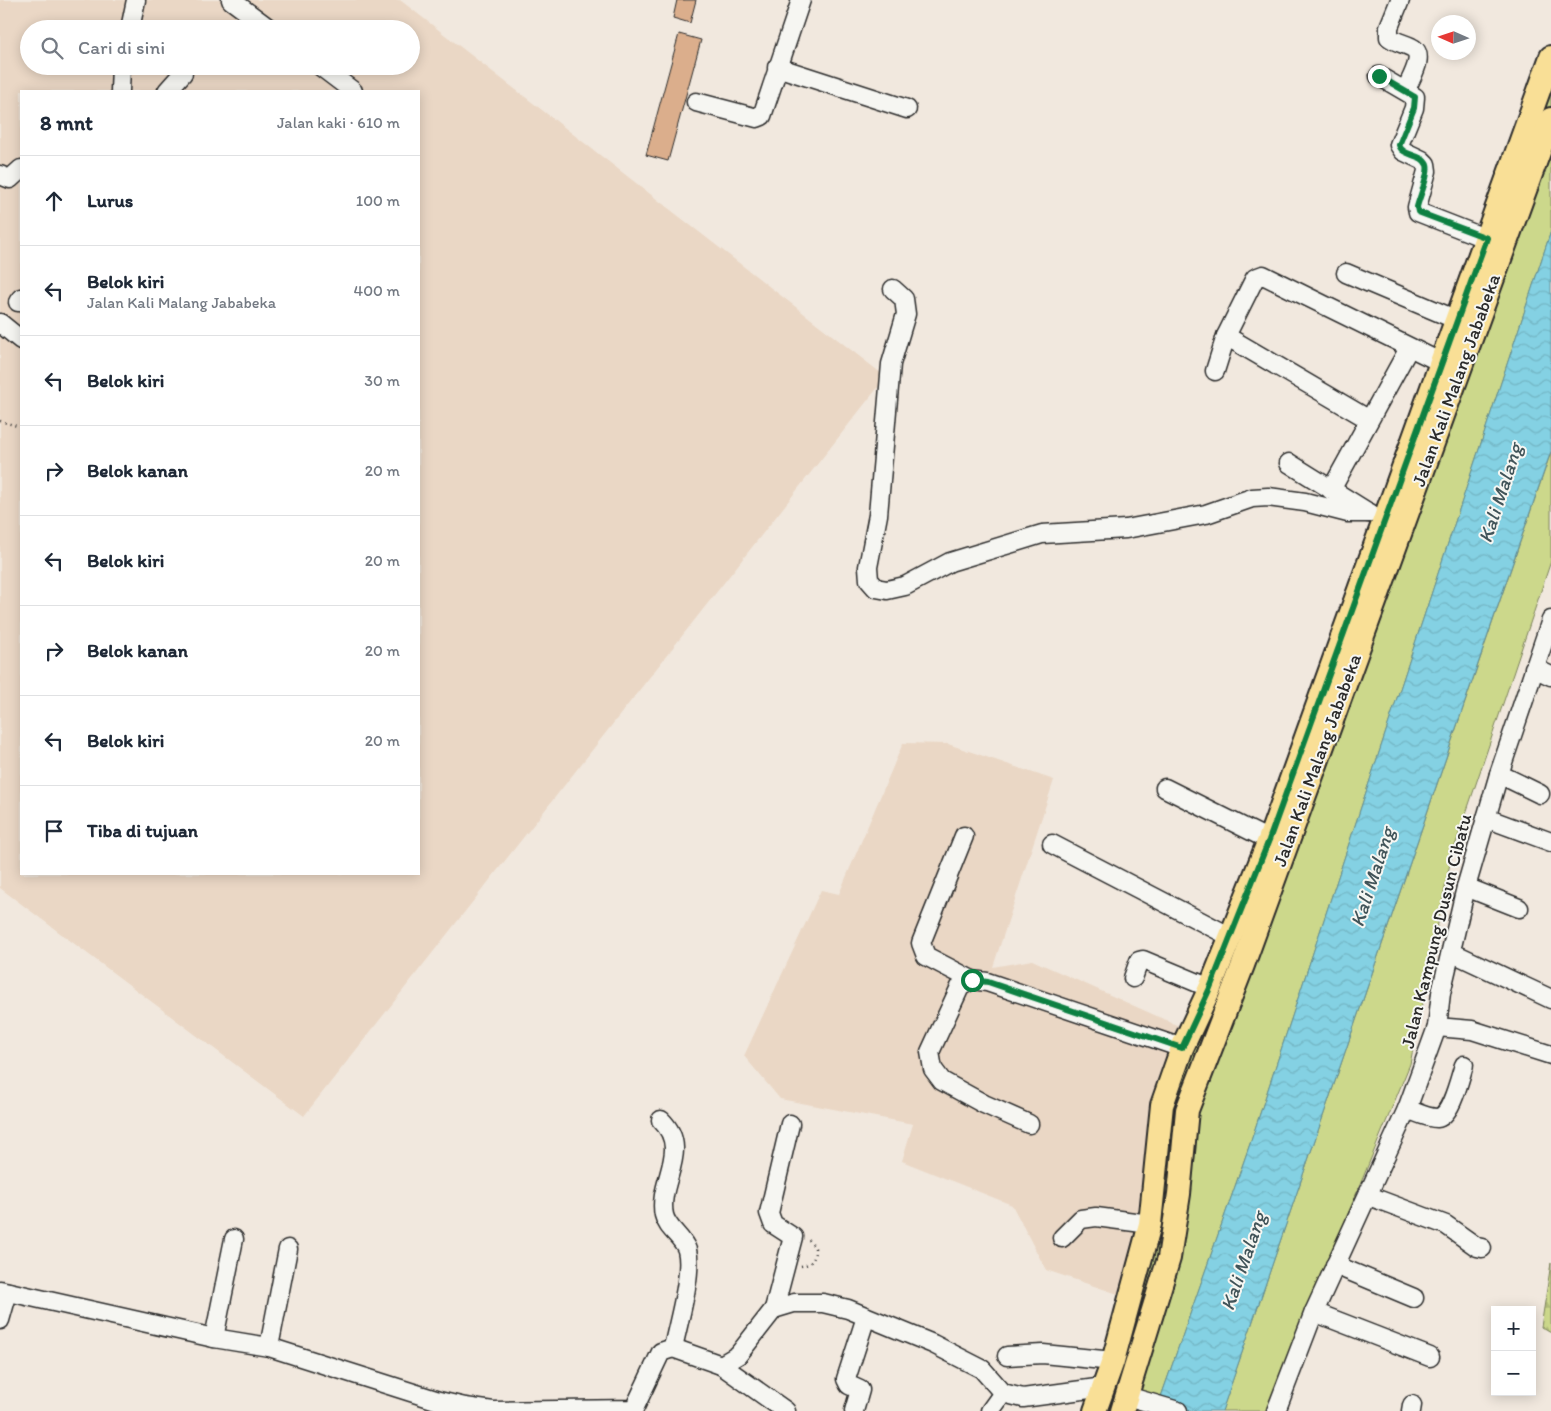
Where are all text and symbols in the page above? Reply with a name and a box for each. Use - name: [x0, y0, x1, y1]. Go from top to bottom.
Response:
- north arrow: [1431, 15, 1476, 60]
- search box: [20, 20, 420, 75]
- icon: search: [38, 34, 66, 62]
- text: Cari di sini: [78, 36, 165, 59]
- route end: [1368, 65, 1391, 88]
- text: 8 mnt: [40, 110, 93, 135]
- text: Jalan kaki · 610 m: [277, 113, 400, 132]
- icon: ahead: [40, 187, 68, 215]
- text: Lurus: [87, 189, 133, 212]
- text: 100 m: [356, 191, 400, 210]
- text: Belok kiri: [87, 270, 164, 293]
- street label: Jalan Kali Malang Jababeka: [1407, 271, 1505, 489]
- icon: left: [40, 277, 68, 305]
- text: 400 m: [354, 281, 400, 300]
- text: Jalan Kali Malang Jababeka: [87, 293, 276, 312]
- icon: left: [40, 367, 68, 395]
- text: Belok kiri: [87, 369, 164, 392]
- text: 30 m: [364, 371, 400, 390]
- water label: Kali Malang: [1473, 438, 1528, 546]
- icon: right: [40, 457, 68, 485]
- text: Belok kanan: [87, 459, 188, 482]
- text: 20 m: [365, 461, 400, 480]
- icon: left: [40, 547, 68, 575]
- text: Belok kiri: [87, 549, 164, 572]
- text: 20 m: [365, 551, 400, 570]
- icon: right: [40, 637, 68, 665]
- text: Belok kanan: [87, 639, 188, 662]
- text: 20 m: [365, 641, 400, 660]
- street label: Jalan Kali Malang Jababeka: [1268, 651, 1366, 869]
- icon: left: [40, 727, 68, 755]
- text: Belok kiri: [87, 729, 164, 752]
- text: 20 m: [365, 731, 400, 750]
- street label: Jalan Kampung Dusun Cibatu: [1396, 811, 1476, 1051]
- icon: arrive: [40, 817, 68, 845]
- text: Tiba di tujuan: [87, 819, 198, 842]
- water label: Kali Malang: [1345, 822, 1400, 930]
- route start: [961, 969, 984, 992]
- water label: Kali Malang: [1215, 1206, 1272, 1313]
- map controls: [1491, 1306, 1536, 1396]
- button: +: [1491, 1306, 1536, 1351]
- button: −: [1491, 1351, 1536, 1396]

